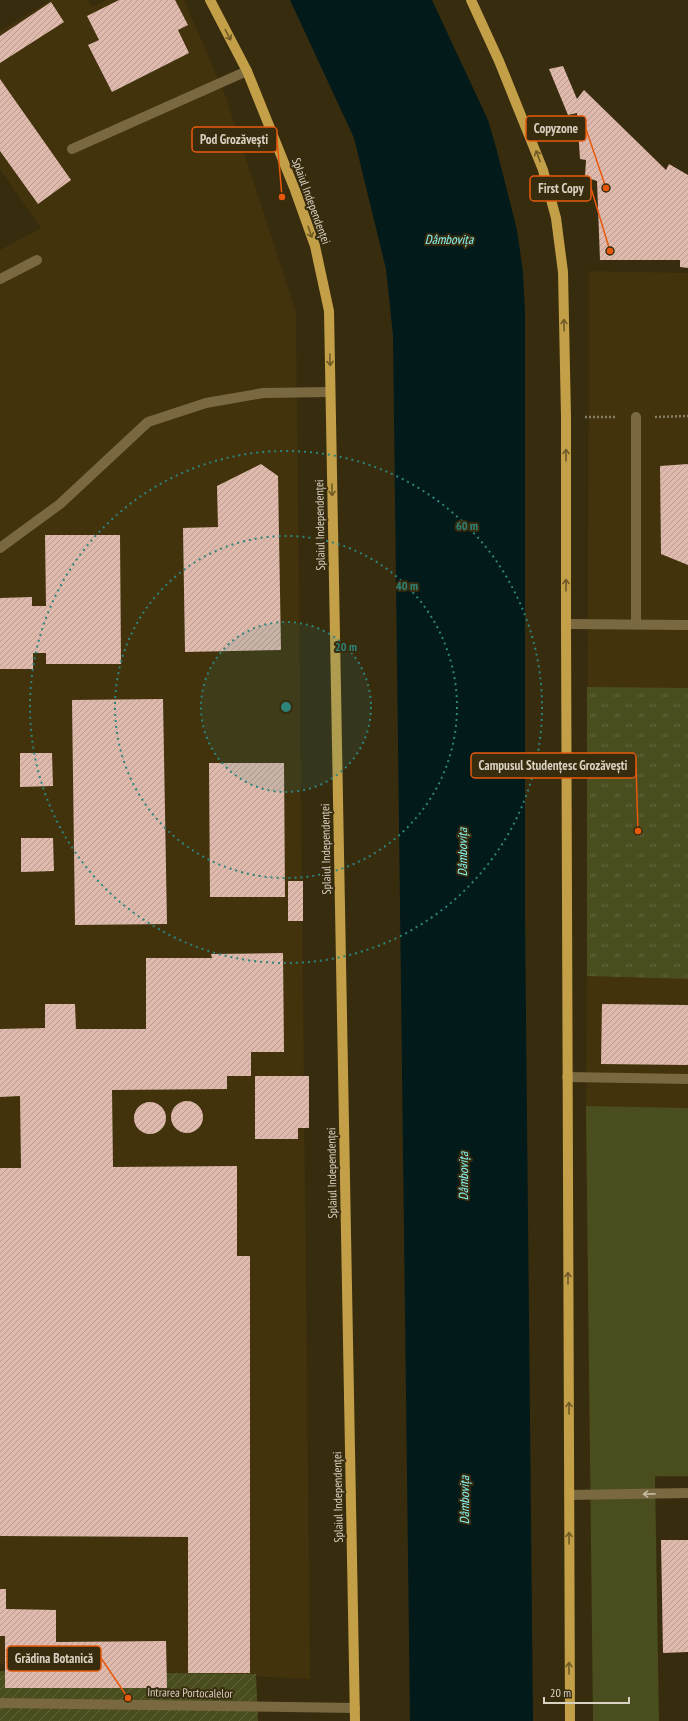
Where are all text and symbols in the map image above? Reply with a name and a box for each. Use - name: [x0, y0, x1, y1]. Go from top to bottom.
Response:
- one-way arrow: [225, 28, 232, 40]
- callout: Copyzone: [526, 116, 586, 141]
- text: Copyzone: [534, 120, 579, 137]
- callout: Pod Grozăvești: [192, 127, 277, 152]
- text: Pod Grozăvești: [200, 131, 268, 148]
- one-way arrow: [534, 151, 542, 163]
- street label: Splaiul Independenței: [289, 156, 334, 246]
- callout: First Copy: [530, 176, 591, 201]
- text: First Copy: [538, 180, 584, 197]
- one-way arrow: [307, 225, 314, 238]
- water label: Dâmbovița: [425, 231, 474, 248]
- one-way arrow: [561, 319, 568, 332]
- one-way arrow: [326, 353, 334, 366]
- one-way arrow: [562, 449, 570, 462]
- street label: Splaiul Independenței: [311, 479, 328, 571]
- one-way arrow: [328, 483, 336, 496]
- text: 60 m: [456, 518, 478, 533]
- text: 40 m: [396, 578, 418, 593]
- one-way arrow: [562, 579, 570, 592]
- text: 20 m: [335, 639, 357, 654]
- centre of rings: [279, 700, 293, 714]
- callout: Campusul Studențesc Grozăvești: [471, 753, 636, 778]
- text: Campusul Studențesc Grozăvești: [478, 757, 628, 774]
- street label: Splaiul Independenței: [317, 803, 334, 895]
- water label: Dâmbovița: [454, 827, 471, 876]
- street label: Splaiul Independenței: [323, 1127, 340, 1219]
- water label: Dâmbovița: [455, 1151, 472, 1200]
- one-way arrow: [564, 1272, 572, 1285]
- one-way arrow: [565, 1402, 573, 1415]
- street label: Splaiul Independenței: [329, 1451, 346, 1543]
- water label: Dâmbovița: [456, 1475, 473, 1524]
- one-way arrow: [643, 1490, 656, 1498]
- one-way arrow: [565, 1532, 573, 1545]
- callout: Grădina Botanică: [7, 1646, 101, 1671]
- text: Grădina Botanică: [15, 1650, 93, 1667]
- one-way arrow: [565, 1662, 573, 1675]
- scale bar: [544, 1679, 629, 1705]
- street label: Intrarea Portocalelor: [147, 1684, 234, 1701]
- text: 20 m: [550, 1685, 571, 1700]

